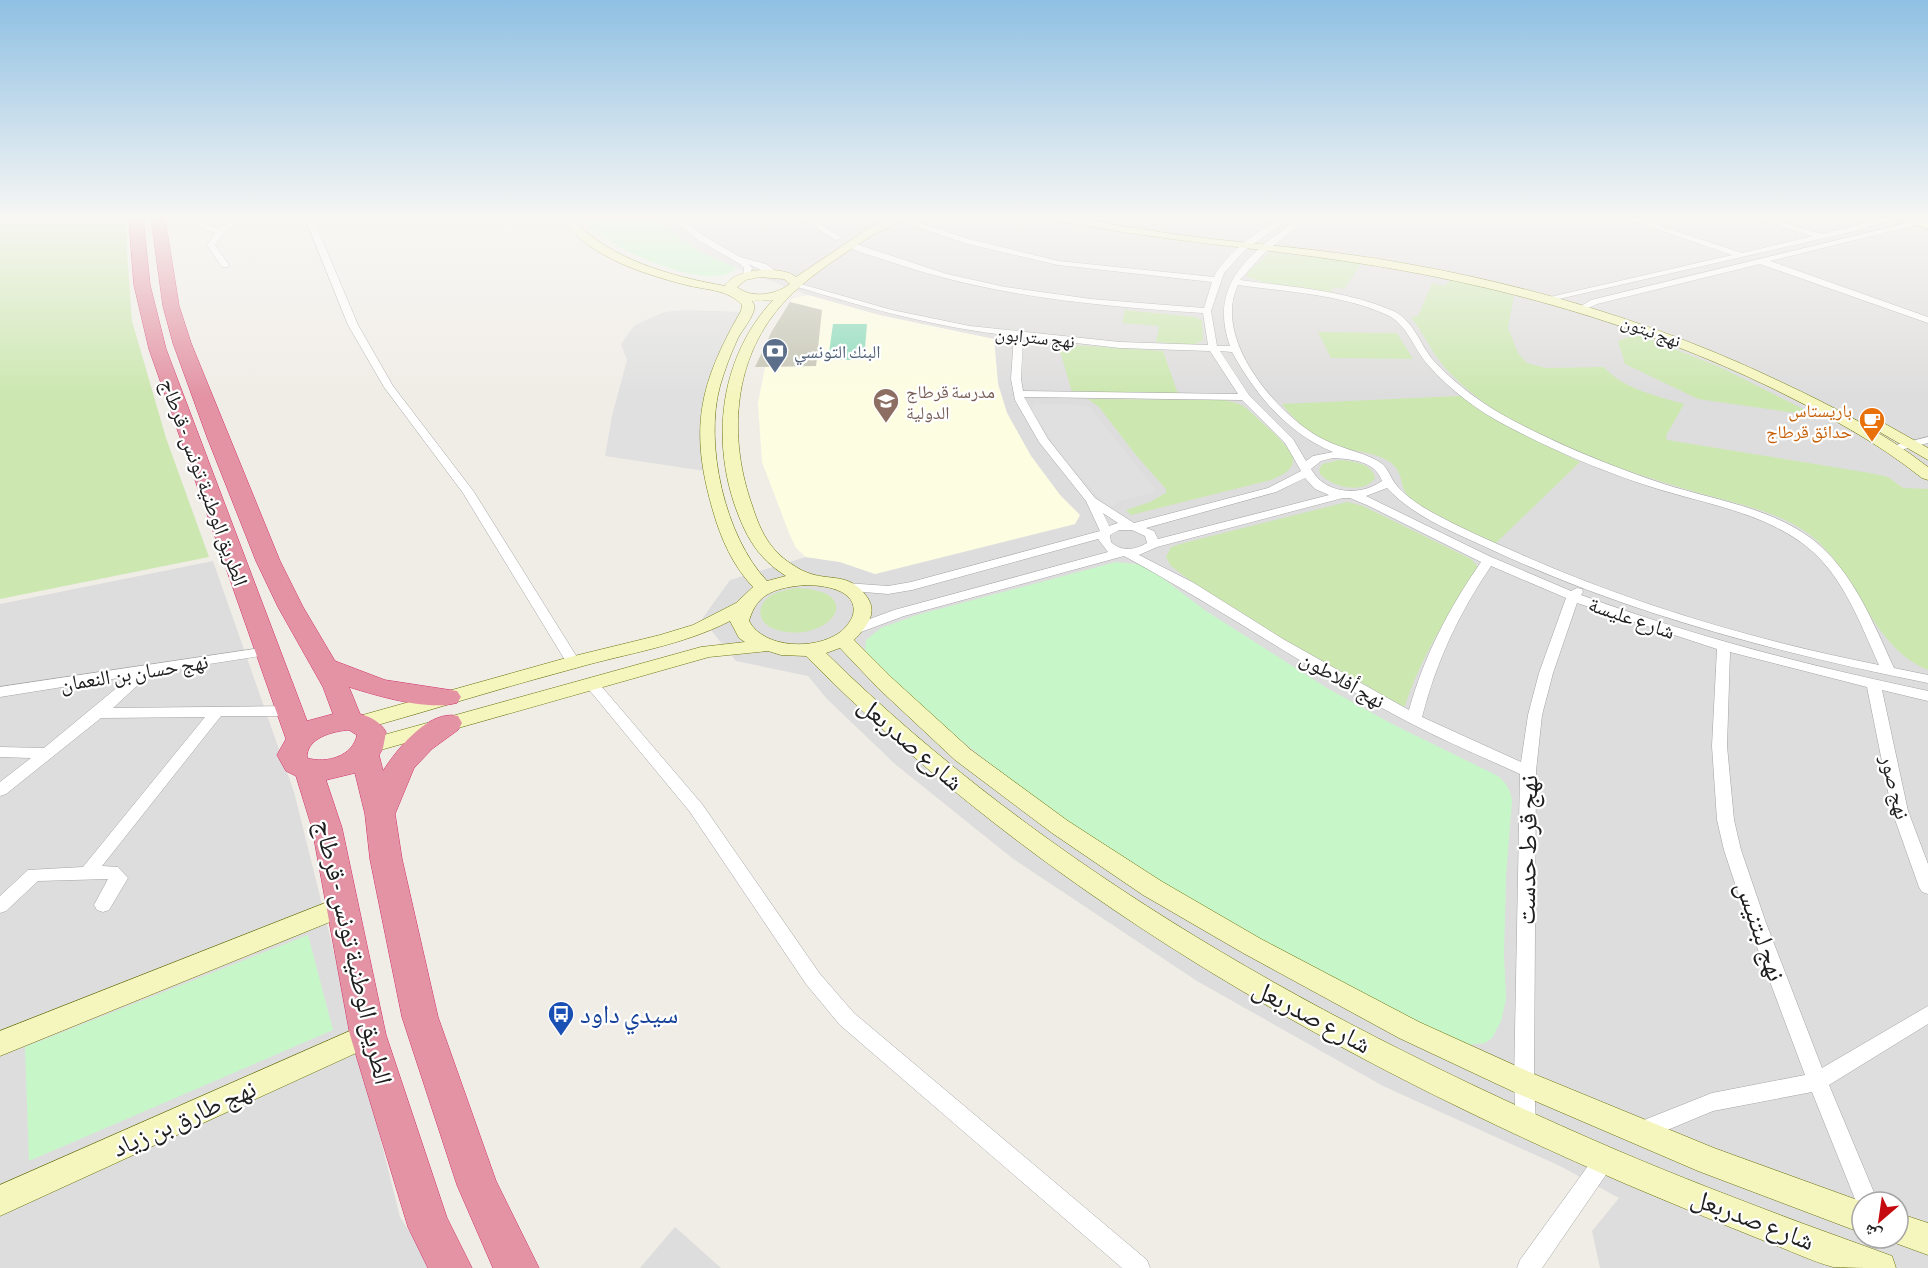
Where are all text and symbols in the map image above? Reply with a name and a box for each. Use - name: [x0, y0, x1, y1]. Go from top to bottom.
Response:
- street label: نهج نبتون: [1618, 311, 1684, 353]
- street label: نهج سترابون: [994, 322, 1076, 354]
- bank icon: البنك التونسي: [760, 336, 790, 374]
- place label: البنك التونسي: [794, 341, 881, 366]
- street label: الطريق الوطنية تونس - قرطاج: [154, 375, 254, 590]
- place label: مدرسة قرطاج الدولية: [906, 381, 995, 423]
- school or university icon: مدرسة قرطاج الدولية: [871, 386, 901, 424]
- place label: باريستاس حدائق قرطاج: [1766, 400, 1852, 444]
- cafe icon: باريستاس حدائق قرطاج: [1857, 405, 1887, 443]
- street label: شارع عليسة: [1585, 591, 1678, 645]
- street label: نهج أفلاطون: [1296, 645, 1389, 714]
- street label: نهج حسان بن النعمان: [58, 648, 210, 698]
- street label: شارع صدربعل: [852, 689, 970, 797]
- street label: نهج صور: [1874, 752, 1916, 822]
- street label: نهج قرط حدست: [1511, 775, 1545, 925]
- street label: الطريق الوطنية تونس - قرطاج: [308, 817, 399, 1088]
- street label: نهج لبتنيس: [1728, 877, 1792, 986]
- street label: شارع صدربعل: [1248, 972, 1376, 1060]
- bus stop icon: سيدي داود: [546, 999, 576, 1037]
- place label: سيدي داود: [580, 999, 678, 1035]
- street label: نهج طارق بن زياد: [107, 1073, 261, 1165]
- street label: شارع صدربعل: [1687, 1182, 1819, 1257]
- north arrow: [1850, 1190, 1910, 1250]
- text: ش: [1861, 1220, 1885, 1245]

